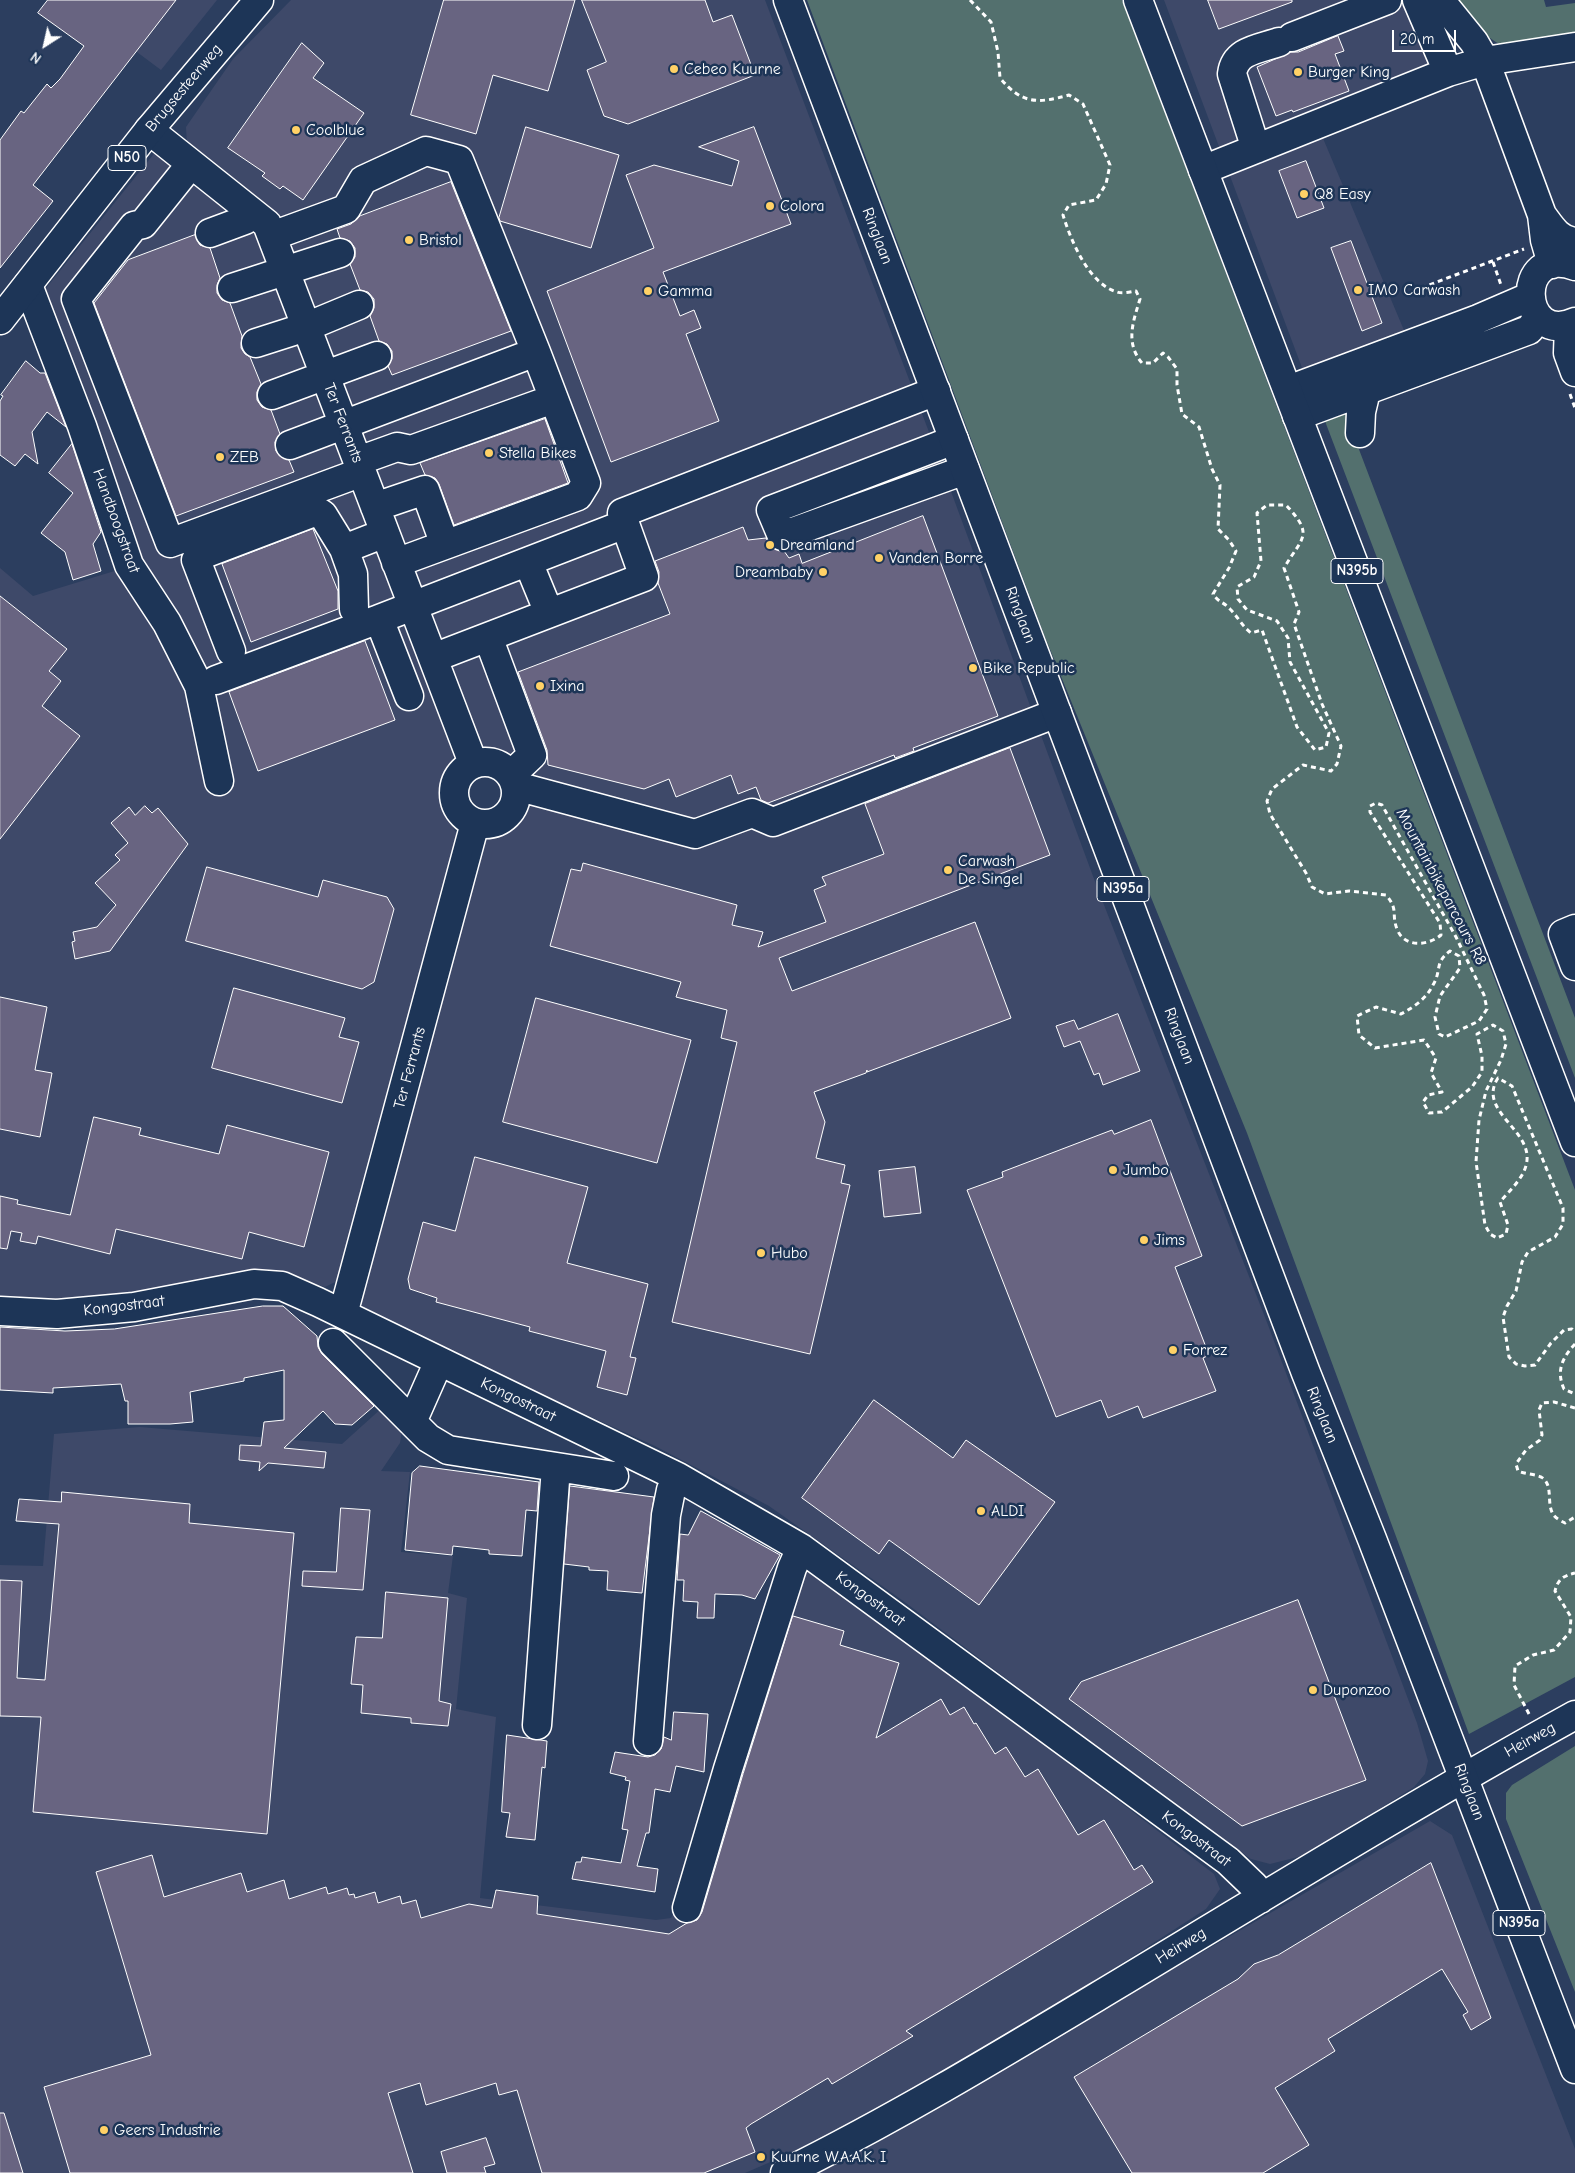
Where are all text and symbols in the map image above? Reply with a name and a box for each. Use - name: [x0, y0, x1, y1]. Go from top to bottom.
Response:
- north arrow: [20, 20, 70, 70]
- scale bar: [1395, 20, 1459, 52]
- text: 20 m: [1400, 30, 1434, 48]
- street label: Brugsesteenweg: [142, 40, 226, 136]
- text: N: [27, 48, 45, 67]
- place label: Cebeo Kuurne: [684, 59, 781, 79]
- place label: Burger King: [1308, 62, 1390, 82]
- marker: Cebeo Kuurne: [668, 63, 680, 75]
- marker: Burger King: [1292, 66, 1304, 78]
- place label: Coolblue: [306, 120, 365, 140]
- marker: Coolblue: [290, 124, 302, 136]
- road number: N50: [108, 146, 146, 170]
- place label: Q8 Easy: [1314, 184, 1371, 204]
- marker: Q8 Easy: [1298, 188, 1310, 200]
- place label: Colora: [780, 196, 825, 216]
- marker: Colora: [764, 200, 776, 212]
- street label: Ringlaan: [857, 205, 897, 267]
- place label: Bristol: [419, 230, 462, 250]
- marker: Bristol: [403, 234, 415, 246]
- place label: IMO Carwash: [1368, 280, 1460, 300]
- place label: Gamma: [658, 281, 712, 301]
- marker: IMO Carwash: [1352, 284, 1364, 296]
- marker: Gamma: [642, 285, 654, 297]
- street label: Ter Ferrants: [319, 380, 367, 466]
- place label: Stella Bikes: [499, 443, 576, 463]
- place label: ZEB: [230, 447, 259, 467]
- marker: Stella Bikes: [483, 447, 495, 459]
- marker: ZEB: [214, 451, 226, 463]
- street label: Handboogstraat: [88, 466, 144, 576]
- place label: Dreamland: [780, 535, 855, 555]
- marker: Dreamland: [764, 539, 776, 551]
- place label: Vanden Borre: [889, 548, 983, 568]
- marker: Vanden Borre: [873, 552, 885, 564]
- road number: N395b: [1331, 558, 1383, 584]
- place label: Dreambaby: [735, 562, 813, 582]
- marker: Dreambaby: [817, 566, 829, 578]
- street label: Ringlaan: [1000, 584, 1040, 646]
- place label: Bike Republic: [983, 658, 1075, 678]
- marker: Bike Republic: [967, 662, 979, 674]
- place label: Ixina: [550, 676, 585, 696]
- marker: Ixina: [534, 680, 546, 692]
- street label: Mountainbikeparcours R8: [1392, 805, 1490, 969]
- place label: Carwash De Singel: [958, 851, 1023, 889]
- marker: Carwash De Singel: [942, 864, 954, 876]
- road number: N395a: [1097, 876, 1149, 902]
- street label: Ringlaan: [1159, 1005, 1199, 1067]
- street label: Ter Ferrants: [390, 1025, 430, 1111]
- place label: Jumbo: [1123, 1160, 1169, 1180]
- marker: Jumbo: [1107, 1164, 1119, 1176]
- place label: Jims: [1154, 1230, 1185, 1250]
- marker: Jims: [1138, 1234, 1150, 1246]
- place label: Hubo: [771, 1243, 808, 1263]
- marker: Hubo: [755, 1247, 767, 1259]
- street label: Kongostraat: [82, 1292, 166, 1320]
- place label: Forrez: [1183, 1340, 1227, 1360]
- marker: Forrez: [1167, 1344, 1179, 1356]
- street label: Kongostraat: [477, 1374, 559, 1426]
- street label: Ringlaan: [1302, 1384, 1342, 1446]
- place label: ALDI: [991, 1501, 1024, 1521]
- marker: ALDI: [975, 1505, 987, 1517]
- street label: Kongostraat: [831, 1567, 909, 1631]
- place label: Duponzoo: [1323, 1680, 1391, 1700]
- marker: Duponzoo: [1307, 1684, 1319, 1696]
- street label: Heirweg: [1501, 1718, 1559, 1762]
- street label: Ringlaan: [1449, 1761, 1489, 1823]
- street label: Kongostraat: [1158, 1807, 1234, 1871]
- road number: N395a: [1493, 1910, 1545, 1936]
- street label: Heirweg: [1152, 1924, 1210, 1968]
- place label: Geers Industrie: [114, 2120, 221, 2140]
- marker: Geers Industrie: [98, 2124, 110, 2136]
- place label: Kuurne W.A.A.K. I: [771, 2147, 886, 2167]
- marker: Kuurne W.A.A.K. I: [755, 2151, 767, 2163]

